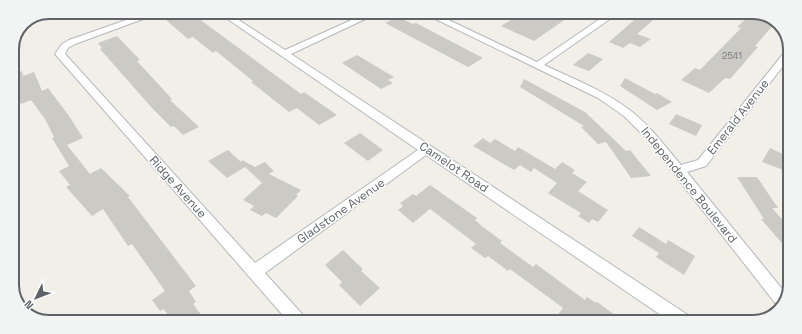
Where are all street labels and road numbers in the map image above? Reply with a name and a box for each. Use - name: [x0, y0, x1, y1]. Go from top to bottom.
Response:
- street label: Emerald Avenue: [704, 76, 772, 158]
- street label: Independence Boulevard: [637, 124, 741, 246]
- street label: Camelot Road: [416, 138, 492, 196]
- street label: Ridge Avenue: [146, 153, 210, 221]
- street label: Gladstone Avenue: [294, 175, 388, 247]

